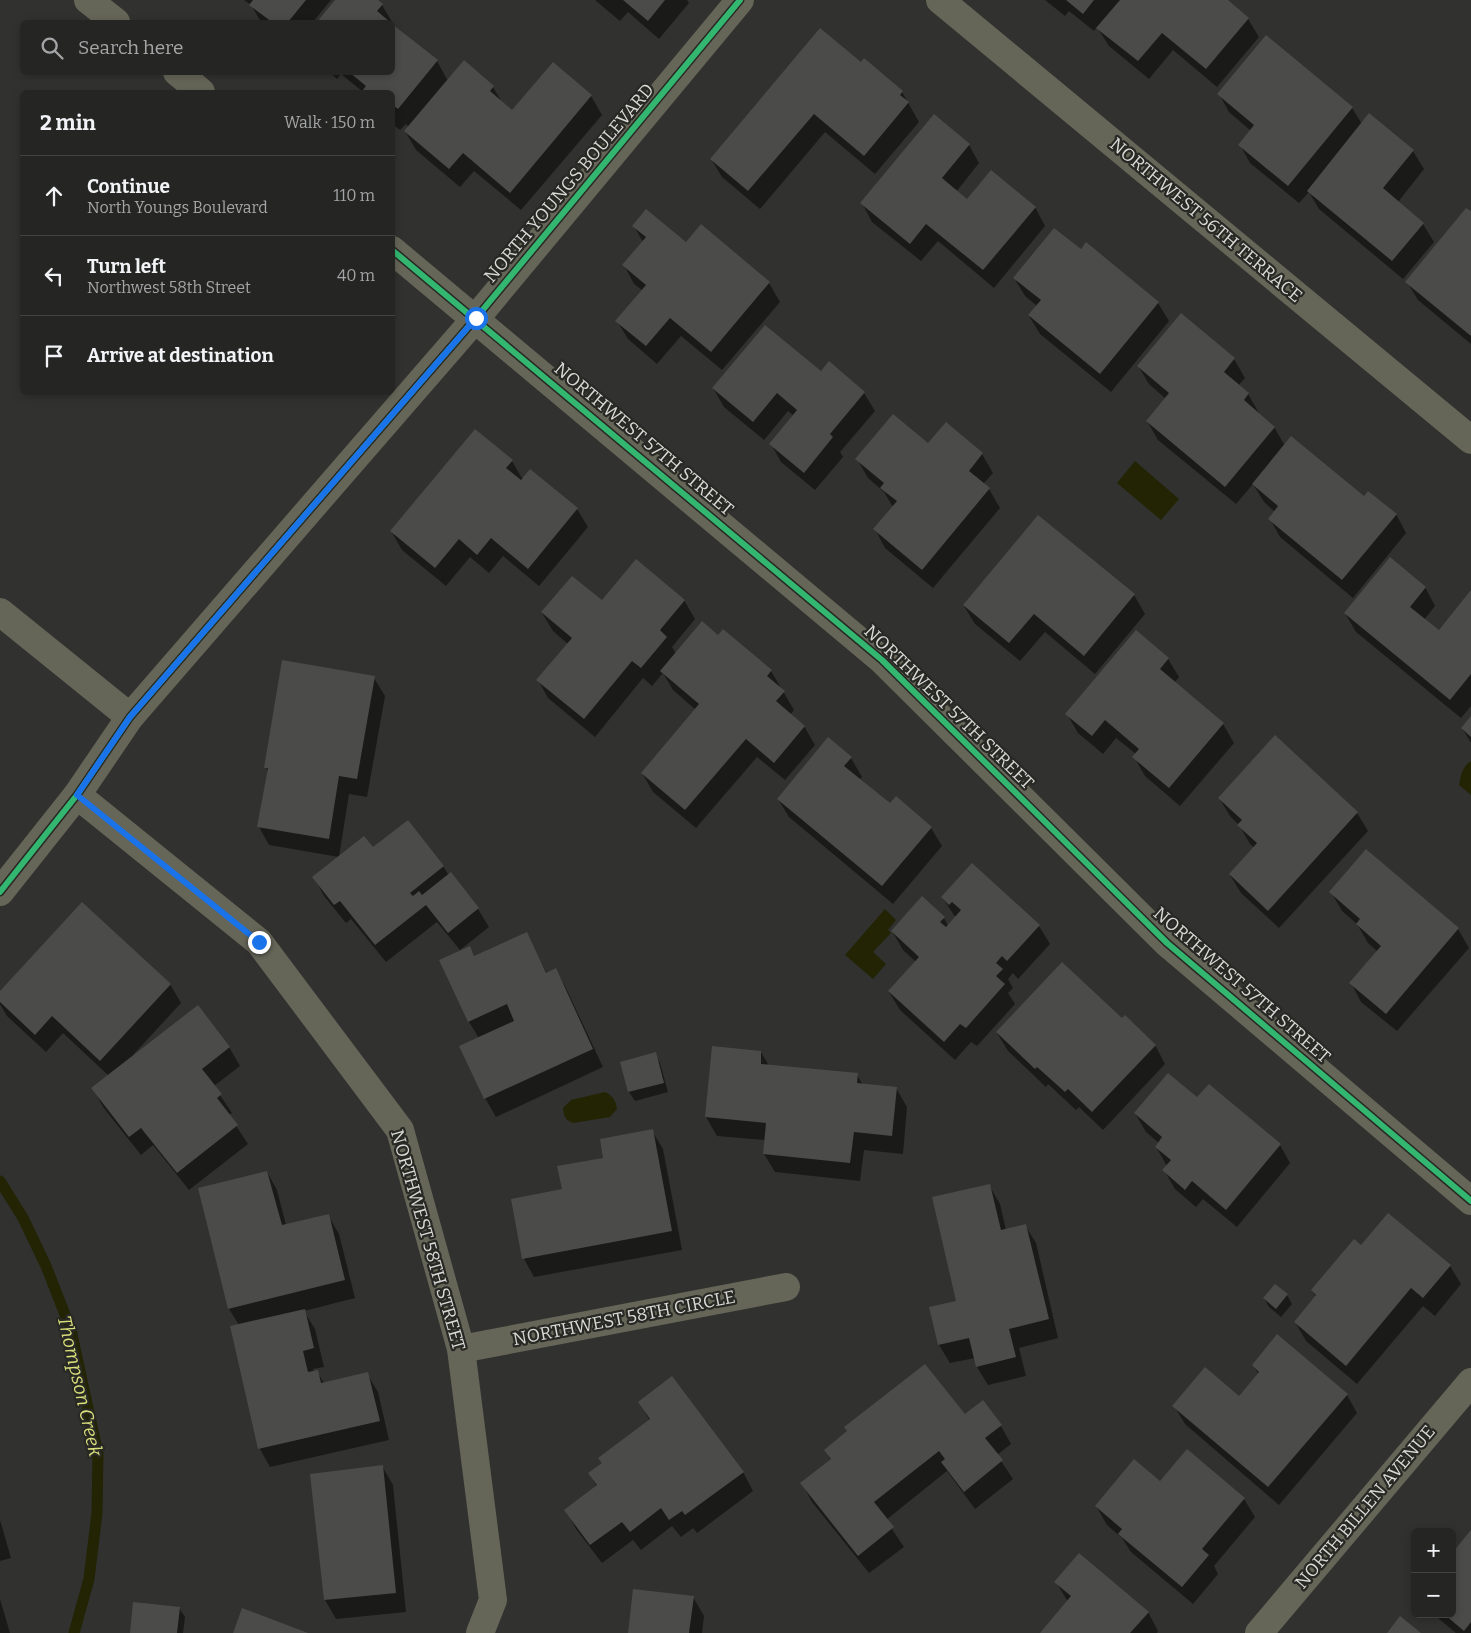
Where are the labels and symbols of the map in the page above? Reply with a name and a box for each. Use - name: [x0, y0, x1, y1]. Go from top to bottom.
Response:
- street label: NORTH YOUNGS BOULEVARD: [479, 79, 659, 287]
- street label: NORTHWEST 56TH TERRACE: [1105, 133, 1307, 307]
- route start: [465, 307, 488, 330]
- street label: NORTHWEST 57TH STREET: [550, 358, 738, 521]
- street label: NORTHWEST 57TH STREET: [860, 620, 1039, 794]
- street label: NORTHWEST 57TH STREET: [1149, 902, 1335, 1068]
- route end: [248, 931, 271, 954]
- street label: NORTHWEST 58TH STREET: [386, 1127, 470, 1353]
- street label: NORTHWEST 58TH CIRCLE: [511, 1286, 737, 1350]
- water label: Thompson Creek: [53, 1313, 108, 1459]
- street label: NORTH BILLEN AVENUE: [1290, 1421, 1440, 1593]

